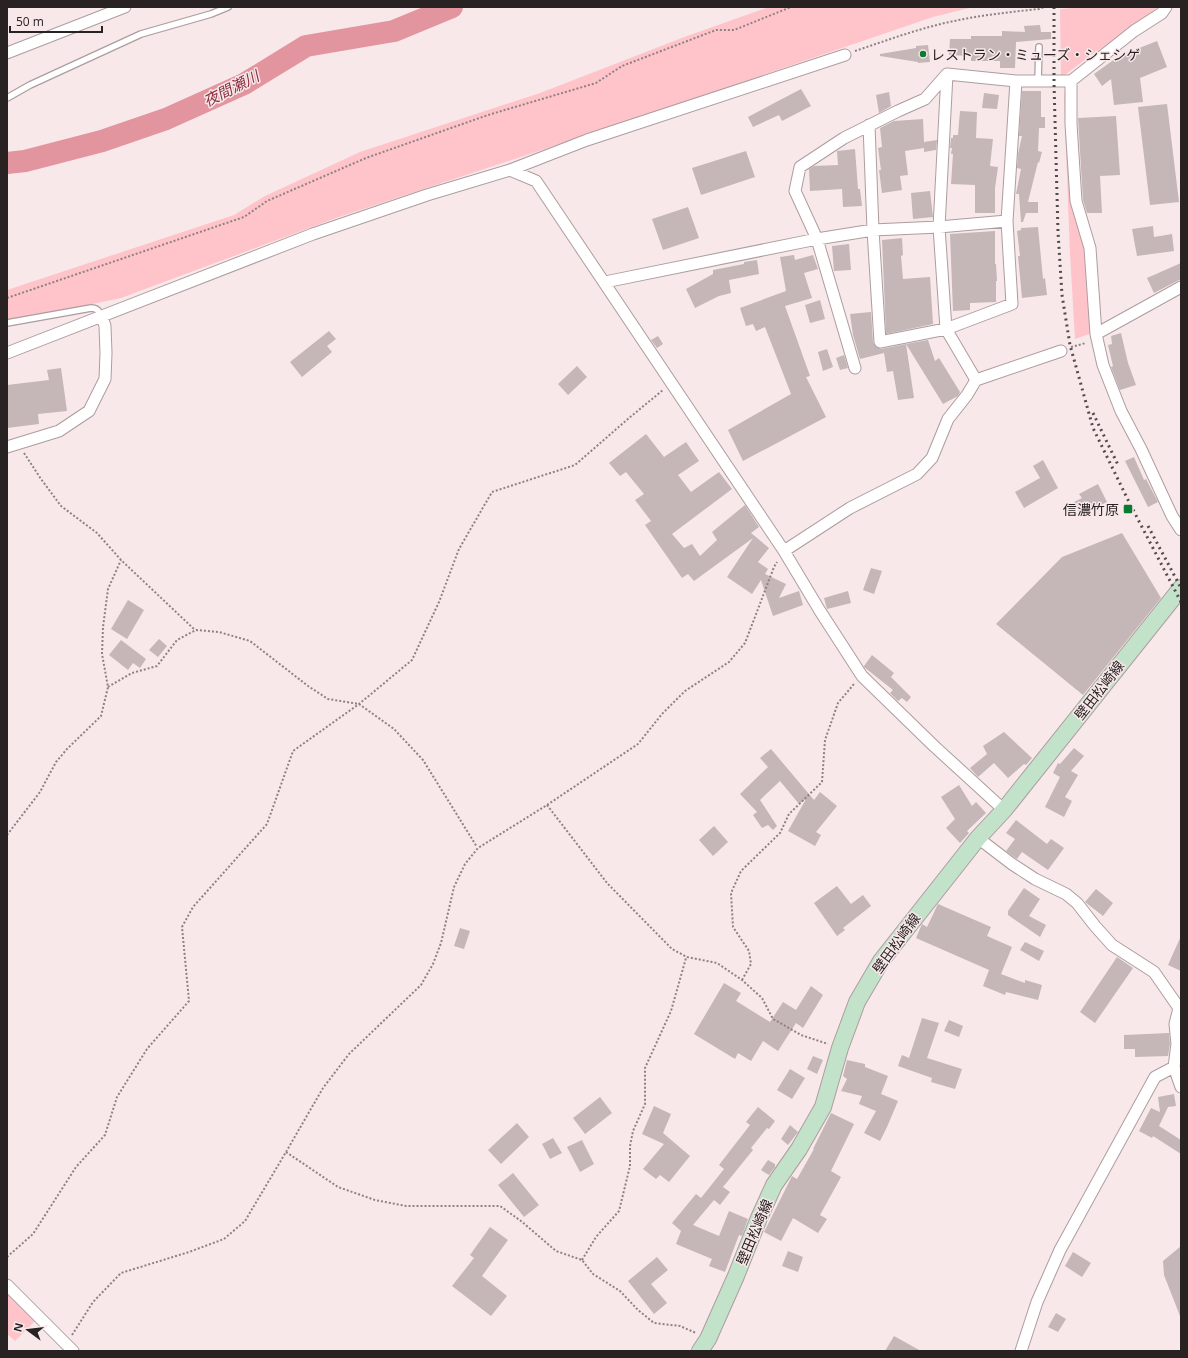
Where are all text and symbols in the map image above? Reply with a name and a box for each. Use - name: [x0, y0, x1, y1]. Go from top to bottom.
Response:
- scale bar: [10, 8, 102, 34]
- text: 50 m: [16, 13, 44, 30]
- place label: レストラン・ミューズ・シェシゲ: [931, 45, 1140, 64]
- marker: レストラン・ミューズ・シェシゲ: [918, 49, 928, 59]
- water label: 夜間瀬川: [200, 65, 264, 111]
- place label: 信濃竹原: [1063, 500, 1119, 519]
- marker: 信濃竹原: [1122, 503, 1134, 515]
- street label: 壁田松崎線: [1070, 657, 1128, 723]
- street label: 壁田松崎線: [868, 909, 924, 977]
- street label: 壁田松崎線: [732, 1196, 776, 1268]
- north arrow: [8, 1310, 48, 1350]
- text: N: [9, 1321, 26, 1334]

